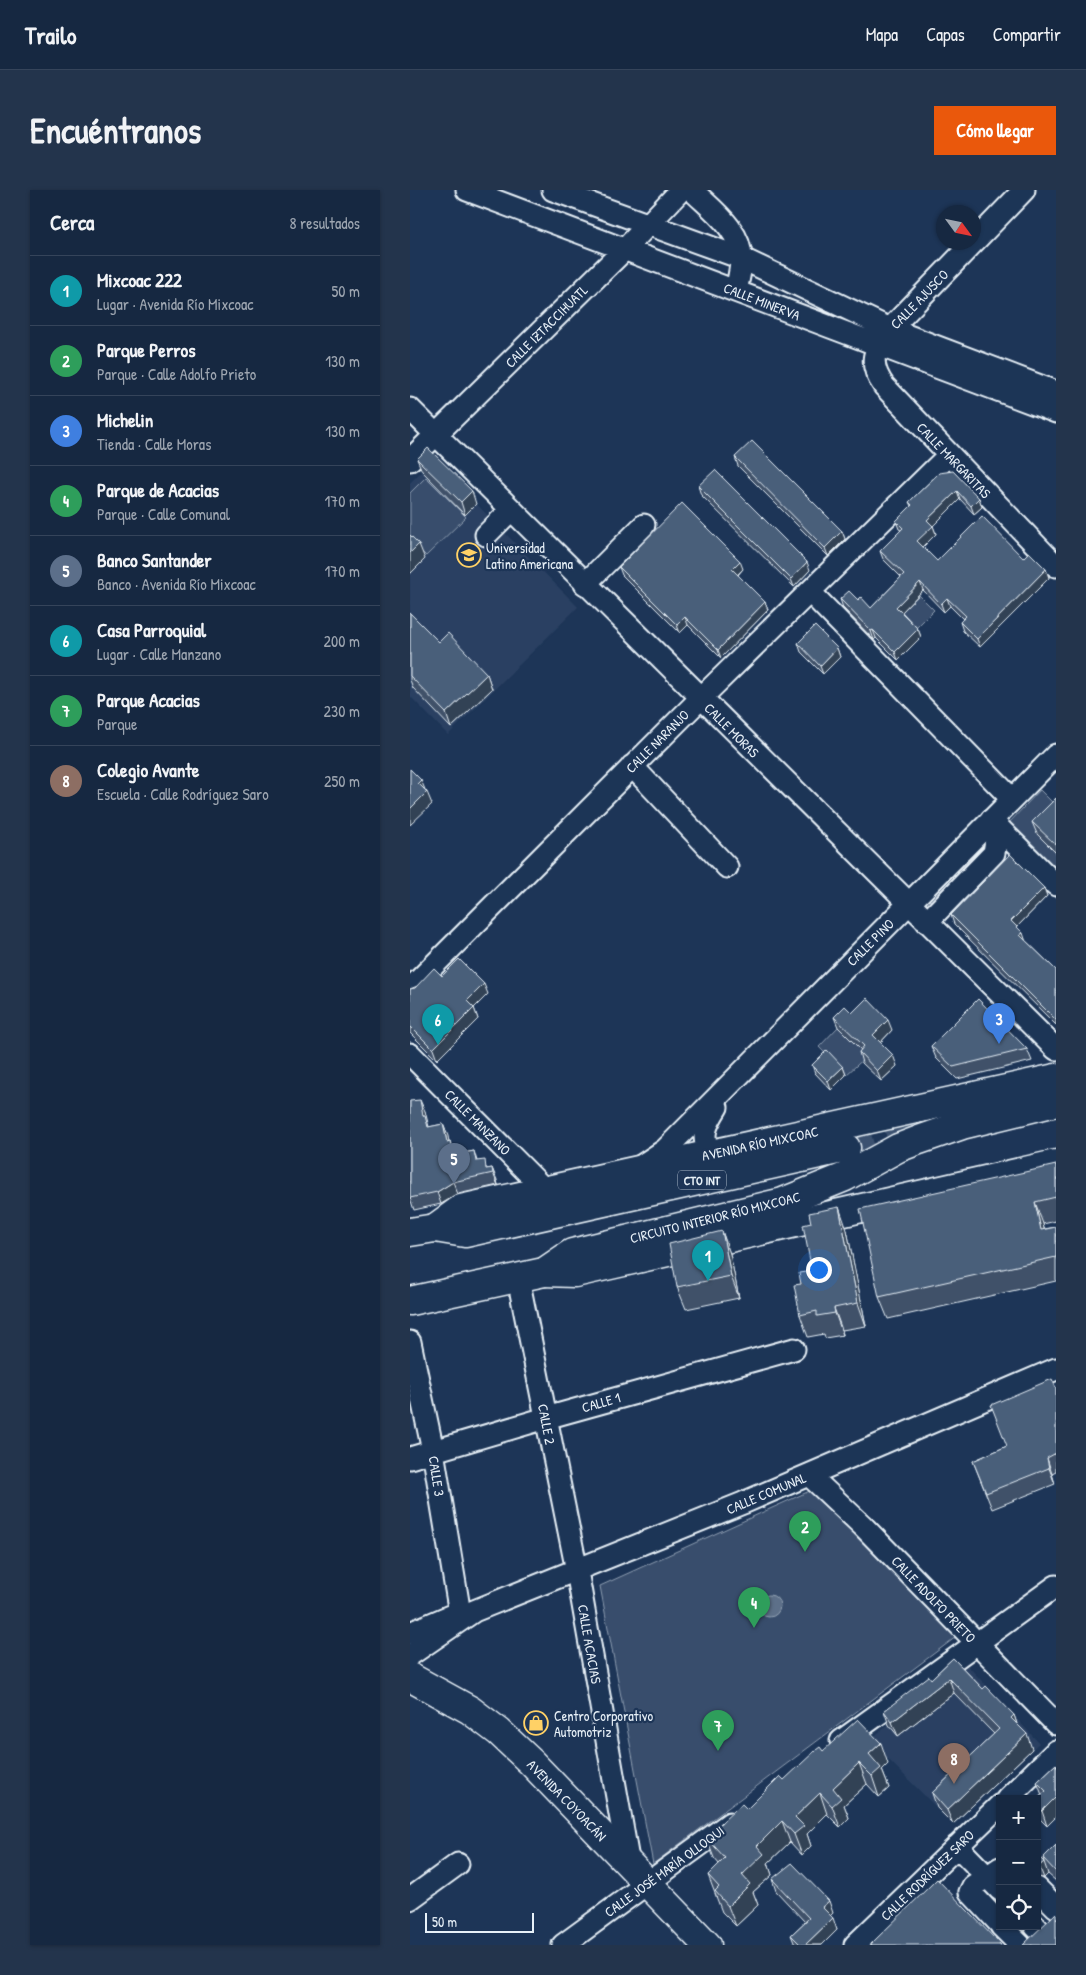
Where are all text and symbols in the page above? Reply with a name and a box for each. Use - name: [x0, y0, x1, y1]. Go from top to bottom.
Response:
- text: Trailo: [25, 19, 76, 51]
- text: Mapa: [866, 22, 898, 47]
- text: Capas: [926, 22, 965, 47]
- text: Compartir: [993, 22, 1061, 47]
- button: Cómo llegar: [934, 106, 1056, 155]
- text: Encuéntranos: [30, 107, 201, 154]
- north arrow: [936, 205, 981, 250]
- text: Cerca: [50, 208, 94, 237]
- text: 8 resultados: [289, 212, 360, 234]
- street label: CALLE AJUSCO: [886, 265, 952, 333]
- text: Mixcoac 222: [97, 267, 182, 293]
- street label: CALLE MINERVA: [721, 278, 803, 324]
- text: 1: [63, 280, 69, 302]
- text: 50 m: [332, 280, 360, 302]
- street label: CALLE IZTACCIHUATL: [501, 281, 591, 371]
- text: Lugar · Avenida Río Mixcoac: [97, 293, 253, 315]
- text: Parque Perros: [97, 337, 196, 363]
- text: 2: [62, 350, 70, 372]
- text: 130 m: [325, 350, 360, 372]
- text: Parque · Calle Adolfo Prieto: [97, 363, 256, 385]
- text: Michelin: [97, 407, 153, 433]
- street label: CALLE MARGARITAS: [913, 418, 996, 503]
- text: 3: [62, 420, 70, 442]
- text: 130 m: [325, 420, 360, 442]
- text: Tienda · Calle Moras: [97, 433, 211, 455]
- text: Parque de Acacias: [97, 477, 219, 503]
- text: 4: [63, 490, 69, 512]
- text: 170 m: [325, 490, 360, 512]
- text: Parque · Calle Comunal: [97, 503, 230, 525]
- place label: Universidad Latino Americana: [486, 538, 574, 573]
- school or university icon: Universidad Latino Americana: [456, 542, 482, 568]
- text: Banco Santander: [97, 547, 212, 573]
- text: 5: [63, 560, 69, 582]
- text: 170 m: [325, 560, 360, 582]
- text: Banco · Avenida Río Mixcoac: [97, 573, 256, 595]
- text: Casa Parroquial: [97, 617, 206, 643]
- text: 6: [63, 630, 69, 652]
- text: 200 m: [324, 630, 360, 652]
- text: Lugar · Calle Manzano: [97, 643, 221, 665]
- text: Parque Acacias: [97, 687, 200, 713]
- street label: CALLE MORAS: [701, 699, 764, 762]
- text: 7: [62, 700, 70, 722]
- text: 230 m: [324, 700, 360, 722]
- street label: CALLE NARANJO: [621, 705, 693, 777]
- text: Parque: [97, 713, 137, 735]
- text: Colegio Avante: [97, 757, 199, 783]
- text: 8: [63, 770, 69, 792]
- text: 250 m: [324, 770, 360, 792]
- text: Escuela · Calle Rodríguez Saro: [97, 783, 269, 805]
- street label: CALLE PINO: [842, 914, 898, 970]
- pin: 3: [983, 1003, 1015, 1044]
- pin: 6: [422, 1004, 454, 1045]
- street label: CALLE MANZANO: [441, 1085, 515, 1159]
- street label: AVENIDA RÍO MIXCOAC: [700, 1121, 820, 1165]
- pin: 5: [438, 1143, 470, 1184]
- road number: CTO INT: [678, 1170, 726, 1190]
- street label: CIRCUITO INTERIOR RÍO MIXCOAC: [628, 1187, 802, 1247]
- pin: 1: [692, 1240, 724, 1281]
- your location: [806, 1257, 832, 1283]
- street label: CALLE 1: [579, 1387, 623, 1417]
- street label: CALLE 2: [534, 1402, 560, 1446]
- street label: CALLE 3: [424, 1454, 450, 1498]
- street label: CALLE COMUNAL: [723, 1468, 809, 1518]
- pin: 2: [789, 1511, 821, 1552]
- street label: CALLE ADOLFO PRIETO: [888, 1551, 981, 1647]
- pin: 4: [738, 1587, 770, 1628]
- street label: CALLE ACACIAS: [574, 1603, 606, 1686]
- place label: Centro Corporativo Automotriz: [554, 1706, 653, 1741]
- shop icon: Centro Corporativo Automotriz: [523, 1710, 549, 1736]
- pin: 7: [702, 1710, 734, 1751]
- pin: 8: [938, 1743, 970, 1784]
- street label: AVENIDA COYOACÁN: [523, 1755, 611, 1845]
- map controls: [996, 1795, 1041, 1930]
- button: +: [996, 1795, 1041, 1840]
- street label: CALLE JOSÉ MARÍA OLLOQUI: [600, 1821, 728, 1921]
- street label: CALLE RODRÍGUEZ SARO: [876, 1825, 978, 1925]
- button: −: [996, 1840, 1041, 1885]
- button: locate: [996, 1885, 1041, 1930]
- scale bar: [425, 1910, 534, 1933]
- text: 50 m: [432, 1912, 457, 1931]

